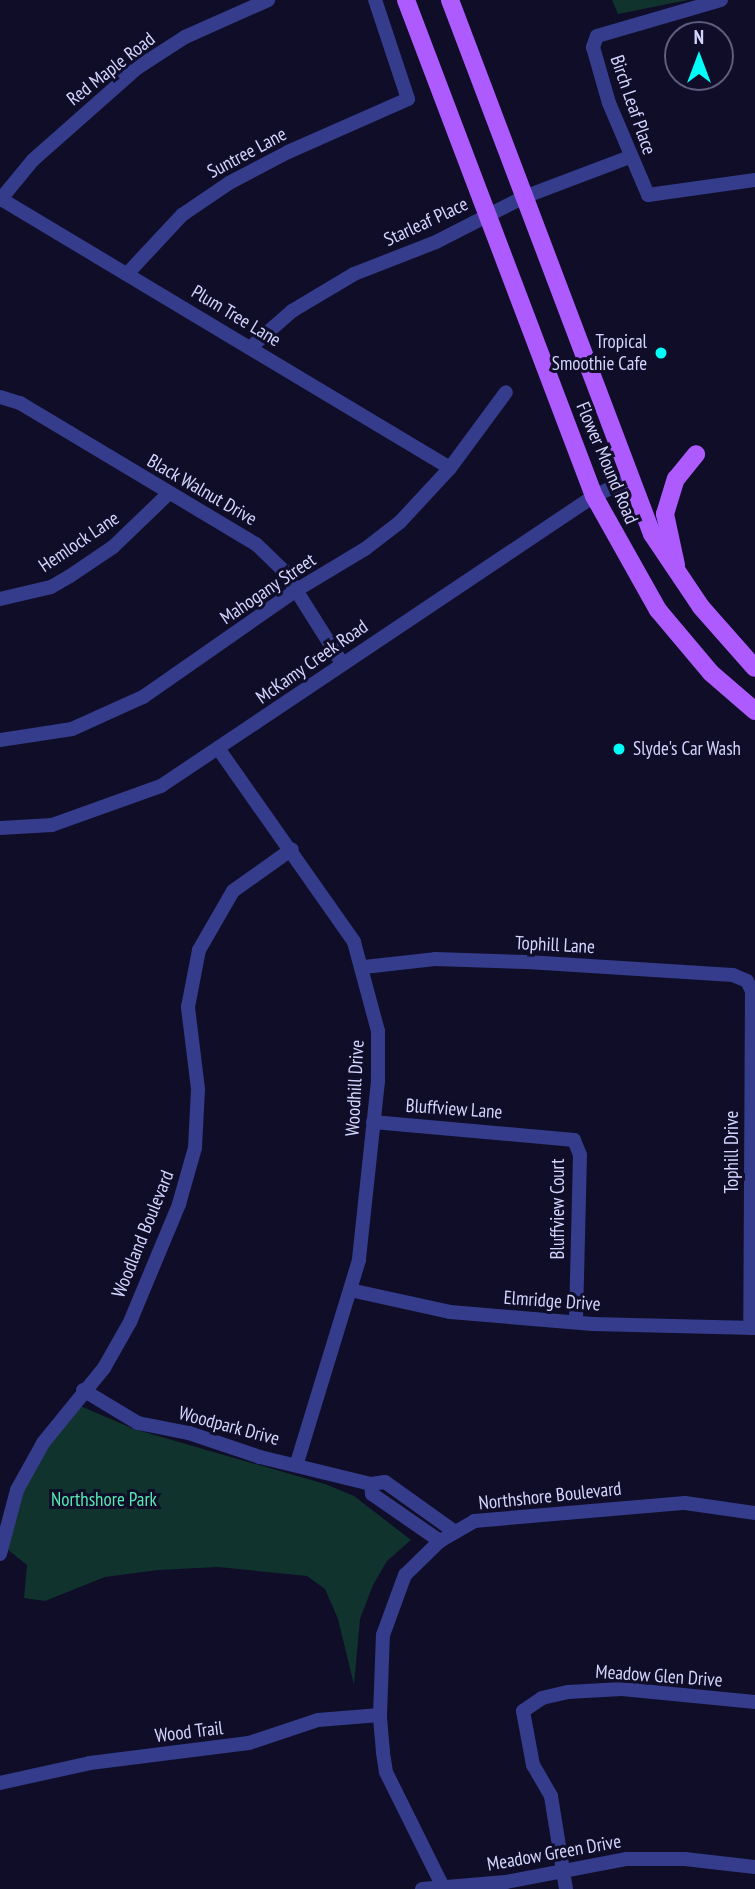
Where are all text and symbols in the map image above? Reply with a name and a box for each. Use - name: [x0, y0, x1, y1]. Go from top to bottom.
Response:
- north arrow: [664, 21, 734, 91]
- text: N: [694, 25, 704, 49]
- street label: Red Maple Road: [63, 28, 159, 110]
- street label: Birch Leaf Place: [605, 52, 661, 158]
- street label: Suntree Lane: [204, 123, 290, 183]
- street label: Starleaf Place: [380, 193, 472, 251]
- street label: Plum Tree Lane: [187, 280, 285, 352]
- place label: Tropical Smoothie Cafe: [552, 331, 647, 375]
- marker: Tropical Smoothie Cafe: [653, 345, 669, 361]
- street label: Flower Mound Road: [571, 399, 643, 527]
- street label: Black Walnut Drive: [143, 449, 261, 531]
- street label: Hemlock Lane: [34, 507, 124, 577]
- street label: Mahogany Street: [216, 549, 320, 629]
- street label: McKamy Creek Road: [251, 615, 373, 709]
- place label: Slyde's Car Wash: [633, 738, 741, 760]
- marker: Slyde's Car Wash: [611, 741, 627, 757]
- street label: Tophill Lane: [515, 932, 595, 958]
- street label: Woodhill Drive: [341, 1039, 369, 1137]
- street label: Bluffview Lane: [405, 1094, 503, 1124]
- street label: Tophill Drive: [721, 1111, 743, 1193]
- street label: Bluffview Court: [547, 1158, 569, 1260]
- street label: Woodland Boulevard: [107, 1167, 179, 1301]
- street label: Elmridge Drive: [503, 1286, 601, 1316]
- street label: Woodpark Drive: [176, 1402, 282, 1450]
- street label: Northshore Boulevard: [477, 1477, 623, 1515]
- park label: Northshore Park: [51, 1489, 157, 1511]
- street label: Meadow Glen Drive: [595, 1660, 723, 1692]
- street label: Wood Trail: [153, 1716, 225, 1748]
- street label: Meadow Green Drive: [485, 1830, 623, 1876]

